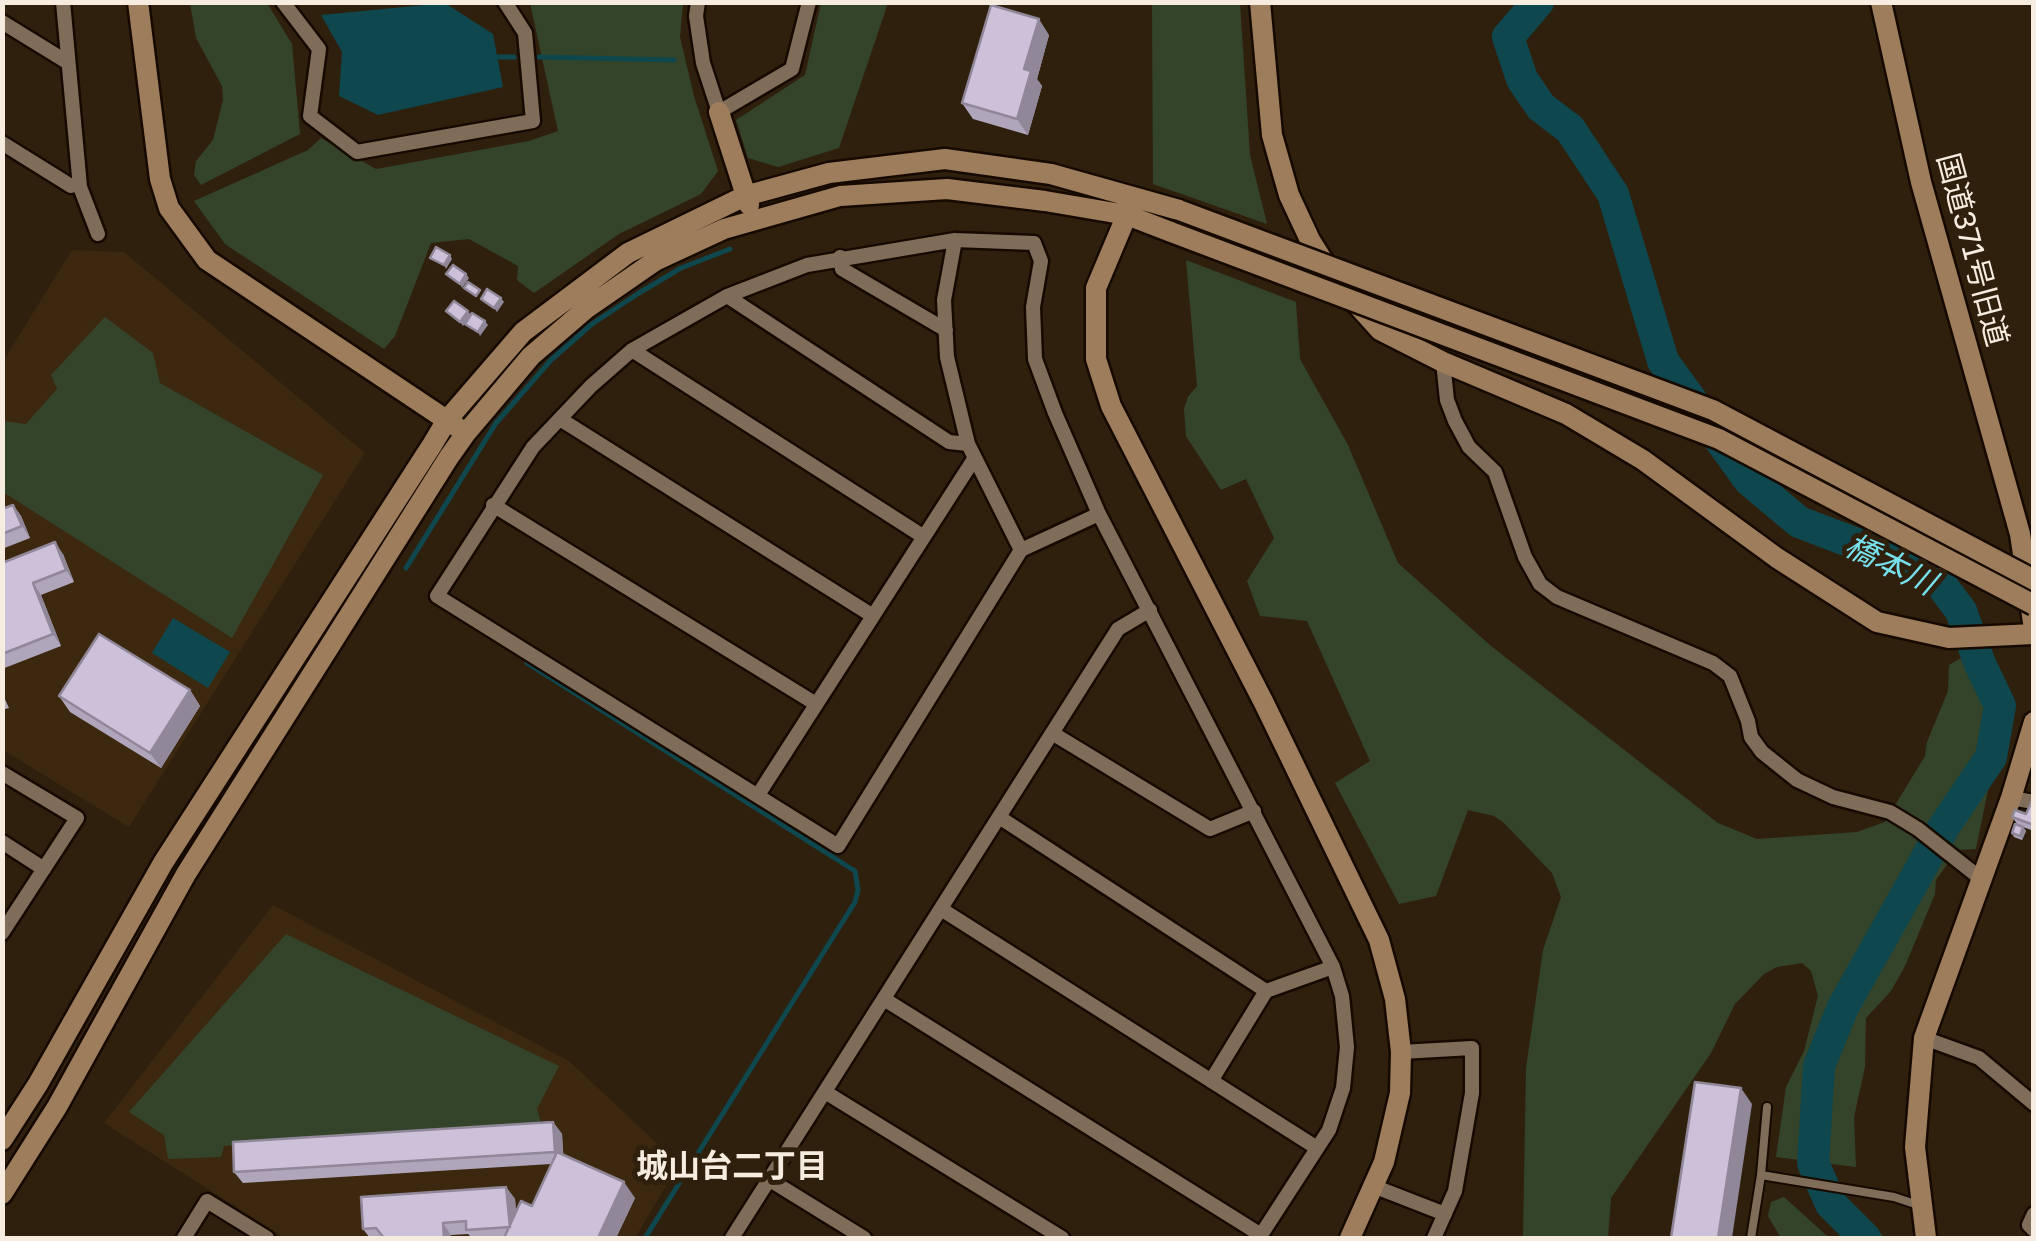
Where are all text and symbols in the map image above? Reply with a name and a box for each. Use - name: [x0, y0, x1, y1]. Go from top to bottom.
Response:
- street label: 国道371号旧道: [1929, 150, 2015, 350]
- water label: 橋本川: [1838, 527, 1942, 603]
- district label: 城山台二丁目: [636, 1148, 828, 1186]

